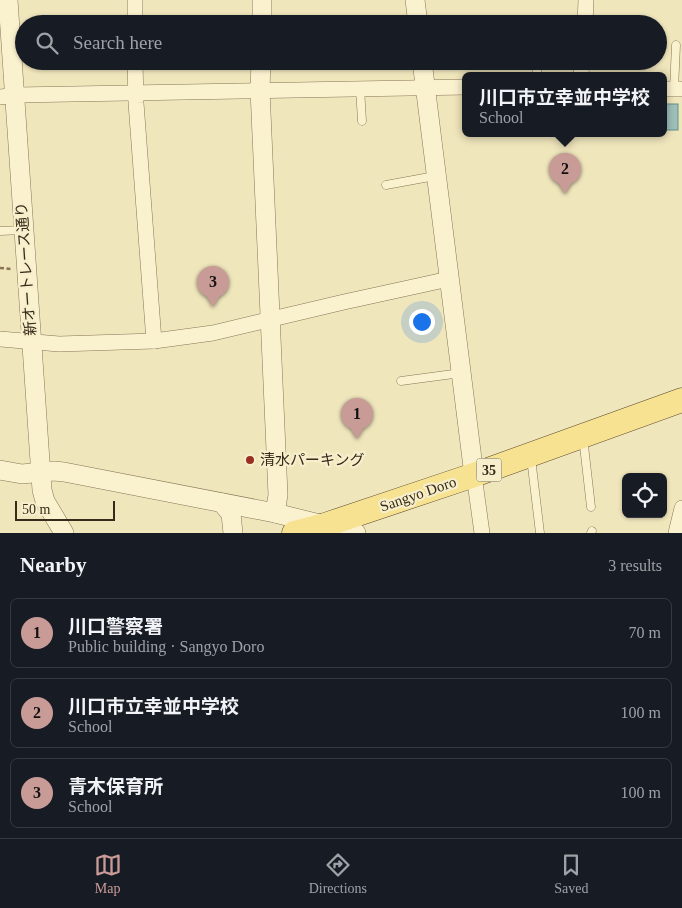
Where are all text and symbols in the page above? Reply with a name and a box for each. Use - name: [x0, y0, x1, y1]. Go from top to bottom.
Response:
- search box: [15, 15, 667, 70]
- icon: search: [33, 29, 61, 57]
- text: Search here: [73, 32, 162, 53]
- popup: [462, 72, 667, 137]
- text: 川口市立幸並中学校: [479, 87, 650, 108]
- text: School: [479, 109, 523, 126]
- pin: 2: [549, 153, 581, 194]
- street label: 新オートレース通り: [13, 201, 39, 337]
- pin: 3: [197, 266, 229, 307]
- your location: [409, 309, 435, 335]
- pin: 1: [341, 398, 373, 439]
- place label: 清水パーキング: [260, 452, 365, 468]
- marker: 清水パーキング: [244, 454, 256, 466]
- road number: 35: [476, 458, 502, 482]
- street label: Sangyo Doro: [378, 473, 458, 515]
- map controls: [622, 473, 667, 518]
- button: locate: [622, 473, 667, 518]
- scale bar: [15, 498, 115, 521]
- text: 50 m: [22, 502, 50, 517]
- text: Nearby: [20, 553, 87, 577]
- text: 3 results: [608, 557, 662, 574]
- text: 川口警察署: [68, 616, 163, 637]
- text: 1: [33, 624, 41, 641]
- text: 70 m: [629, 624, 661, 641]
- text: Public building · Sangyo Doro: [68, 638, 264, 655]
- text: 川口市立幸並中学校: [68, 696, 239, 717]
- text: 2: [33, 704, 41, 721]
- text: 100 m: [621, 704, 661, 721]
- text: School: [68, 718, 112, 735]
- text: 青木保育所: [68, 776, 163, 797]
- text: 3: [33, 784, 41, 801]
- text: 100 m: [621, 784, 661, 801]
- text: School: [68, 798, 112, 815]
- tab: Map: [94, 851, 122, 897]
- tab: Directions: [309, 851, 367, 897]
- tab: Saved: [554, 851, 588, 897]

